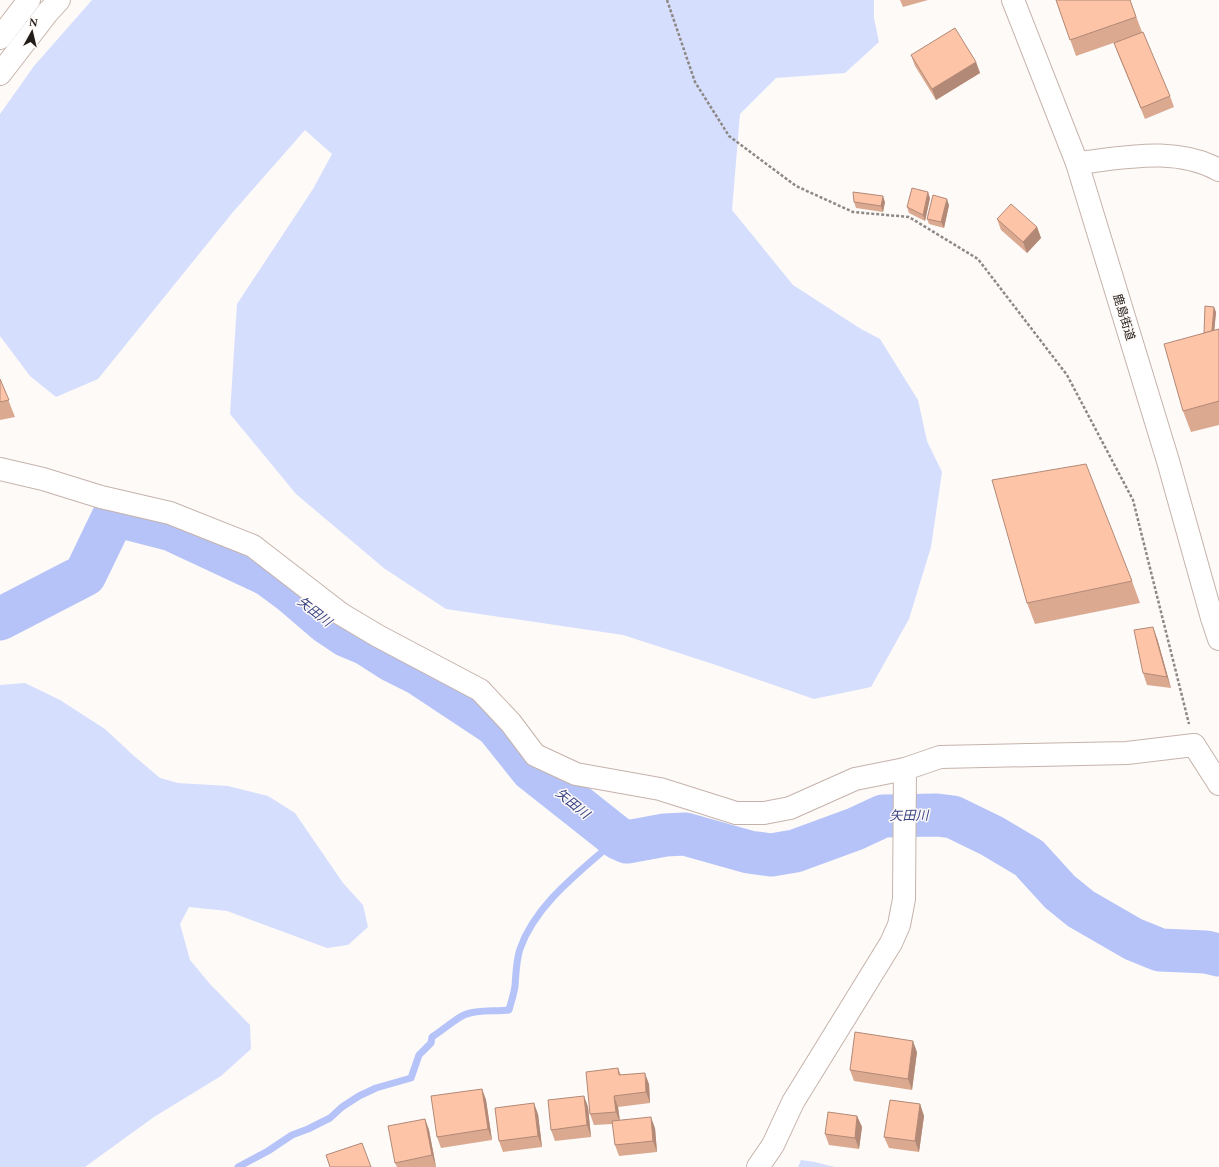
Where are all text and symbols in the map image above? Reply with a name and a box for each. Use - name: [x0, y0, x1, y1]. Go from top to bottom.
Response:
- north arrow: [12, 12, 52, 52]
- text: N: [28, 14, 39, 32]
- street label: 鹿島街道: [1107, 291, 1140, 343]
- water label: 矢田川: [293, 592, 337, 633]
- water label: 矢田川: [551, 784, 595, 825]
- water label: 矢田川: [889, 806, 931, 826]

